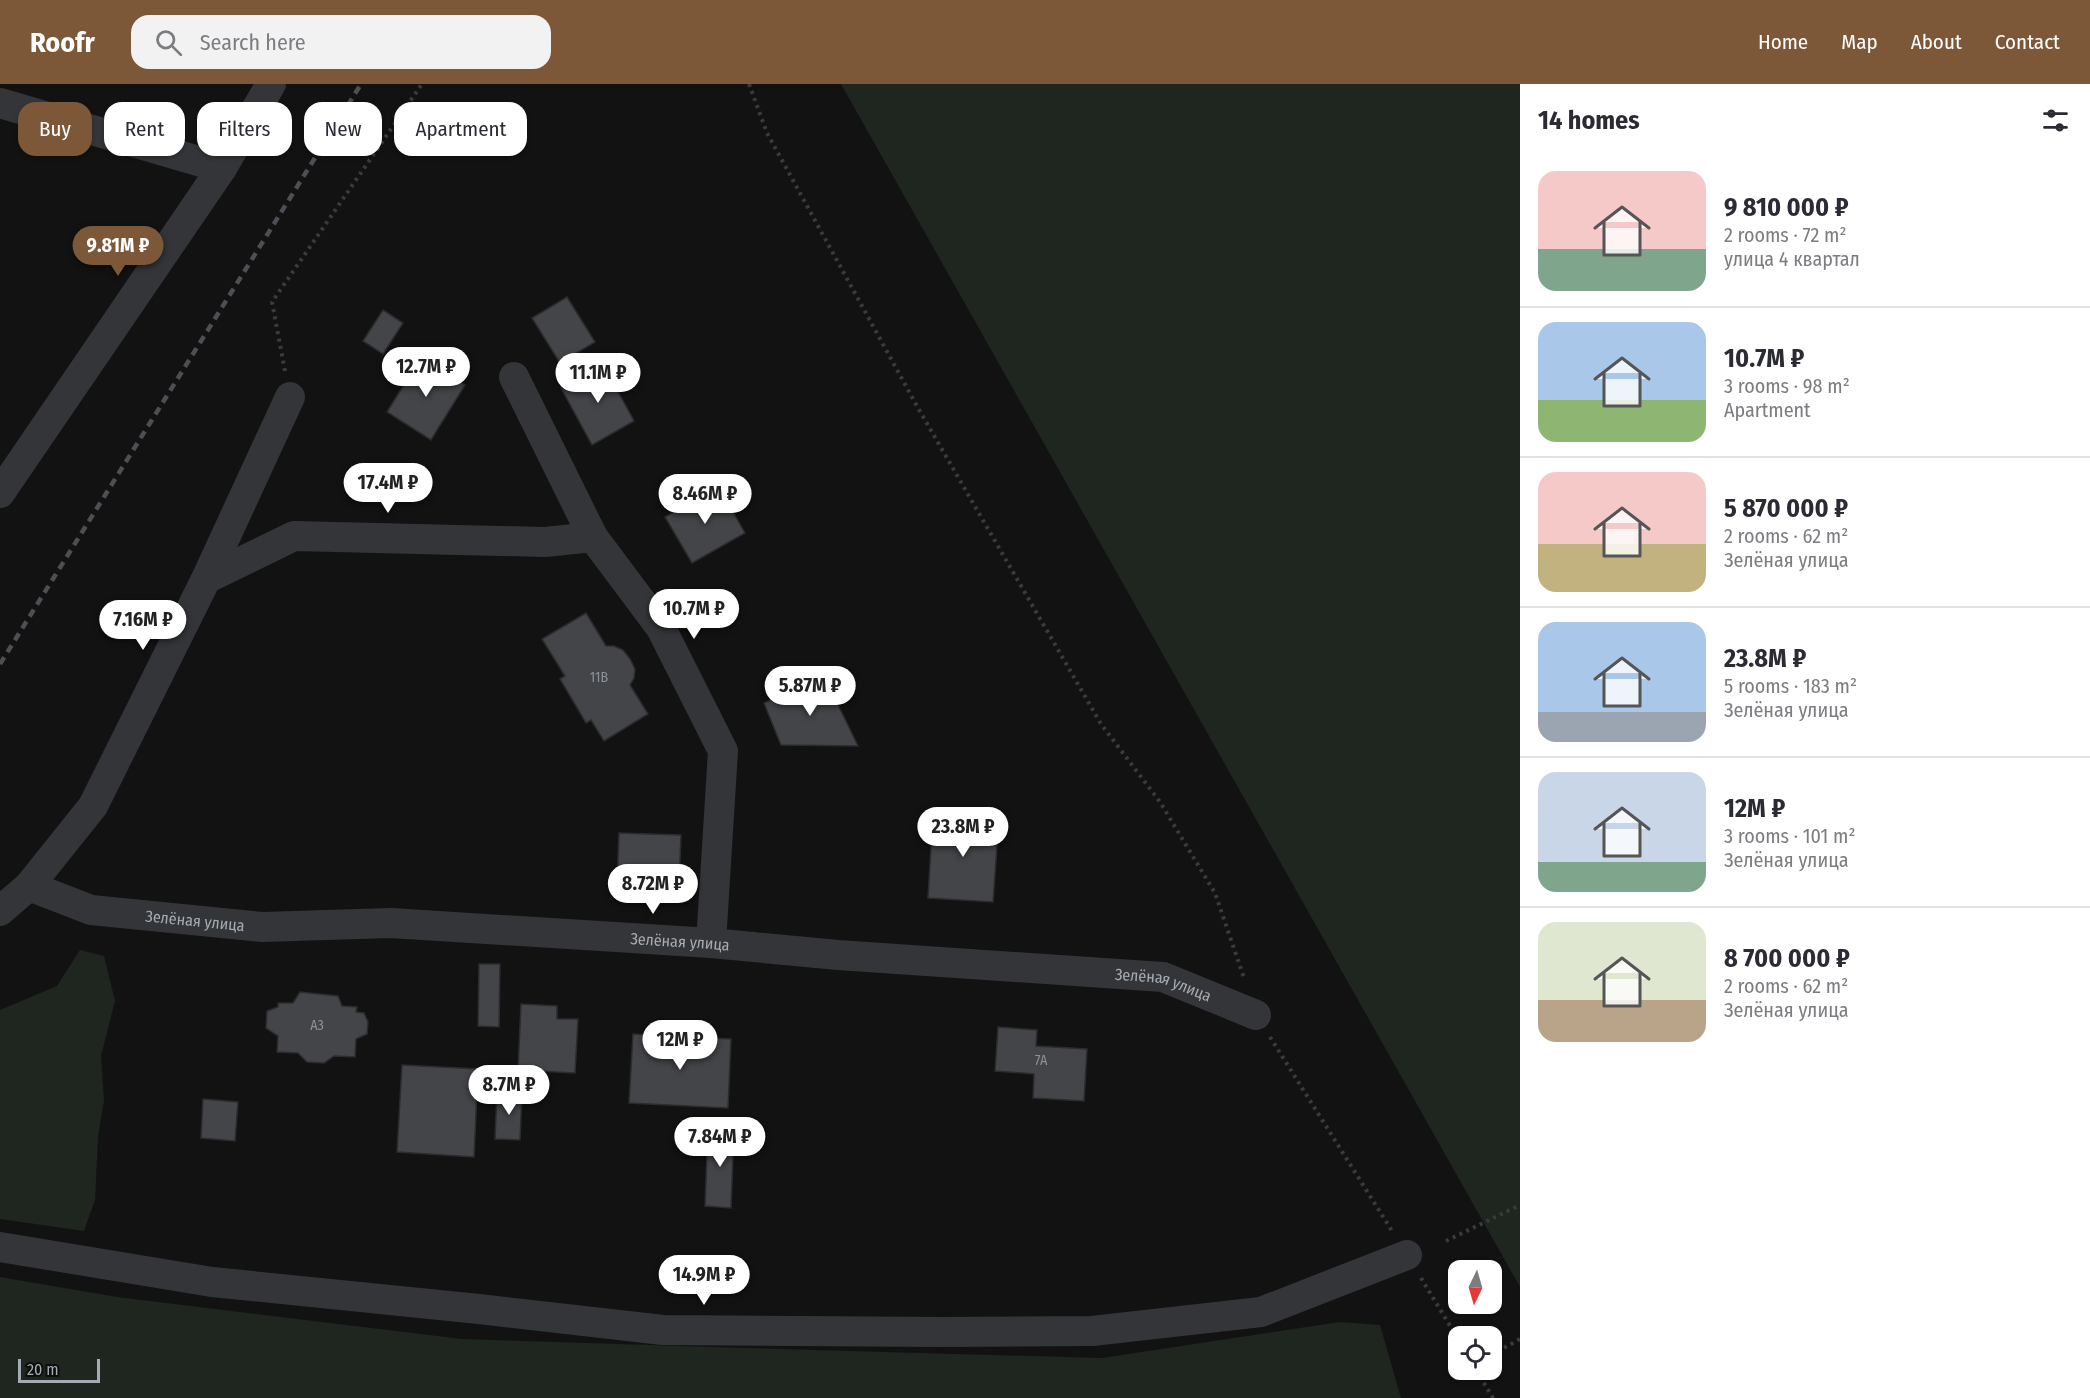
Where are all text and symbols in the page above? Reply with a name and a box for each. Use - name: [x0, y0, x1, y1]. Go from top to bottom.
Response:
- search box: [131, 15, 551, 69]
- text: Roofr: [30, 26, 95, 59]
- icon: search: [152, 26, 185, 59]
- text: Search here: [200, 29, 306, 56]
- text: Home: [1758, 29, 1808, 55]
- text: Map: [1841, 29, 1878, 55]
- text: About: [1911, 29, 1962, 55]
- text: Contact: [1995, 29, 2060, 55]
- chip: Buy: [18, 102, 92, 156]
- chip: Rent: [104, 102, 185, 156]
- chip: Filters: [197, 102, 292, 156]
- chip: New: [304, 102, 382, 156]
- chip: Apartment: [394, 102, 527, 156]
- icon: filters: [2039, 104, 2072, 137]
- text: 14 homes: [1538, 105, 1640, 136]
- text: 9 810 000 ₽: [1724, 192, 1849, 223]
- icon: home: [1586, 195, 1658, 267]
- text: 2 rooms · 72 m²: [1724, 223, 1846, 247]
- pin: 9.81M ₽: [63, 226, 173, 277]
- text: 9.81M ₽: [87, 233, 149, 257]
- text: улица 4 квартал: [1724, 247, 1860, 271]
- text: 10.7M ₽: [1724, 343, 1804, 374]
- icon: home: [1586, 346, 1658, 418]
- pin: 12.7M ₽: [371, 347, 481, 398]
- pin: 11.1M ₽: [543, 353, 653, 404]
- text: 12.7M ₽: [396, 354, 456, 378]
- text: 11.1M ₽: [570, 360, 626, 384]
- text: 3 rooms · 98 m²: [1724, 374, 1850, 398]
- text: Apartment: [1724, 398, 1811, 422]
- pin: 17.4M ₽: [333, 463, 443, 514]
- text: 17.4M ₽: [358, 470, 418, 494]
- pin: 8.46M ₽: [650, 474, 760, 525]
- text: 8.46M ₽: [673, 481, 737, 505]
- text: 5 870 000 ₽: [1724, 493, 1848, 524]
- icon: home: [1586, 496, 1658, 568]
- text: 2 rooms · 62 m²: [1724, 524, 1848, 548]
- text: Зелёная улица: [1724, 548, 1849, 572]
- pin: 10.7M ₽: [639, 589, 749, 640]
- text: 10.7M ₽: [663, 596, 725, 620]
- pin: 7.16M ₽: [88, 600, 198, 651]
- text: 7.16M ₽: [113, 607, 173, 631]
- text: 23.8M ₽: [1724, 643, 1806, 674]
- icon: home: [1586, 646, 1658, 718]
- pin: 5.87M ₽: [755, 666, 865, 717]
- house number: 11В: [590, 669, 609, 686]
- text: 5.87M ₽: [779, 673, 841, 697]
- text: 5 rooms · 183 m²: [1724, 674, 1857, 698]
- text: Зелёная улица: [1724, 698, 1849, 722]
- text: 12M ₽: [1724, 793, 1785, 824]
- icon: home: [1586, 796, 1658, 868]
- pin: 23.8M ₽: [908, 807, 1018, 858]
- text: 23.8M ₽: [931, 814, 995, 838]
- text: 3 rooms · 101 m²: [1724, 824, 1855, 848]
- text: Зелёная улица: [1724, 848, 1849, 872]
- pin: 8.72M ₽: [598, 864, 708, 915]
- text: 8.72M ₽: [622, 871, 684, 895]
- street label: Зелёная улица: [144, 906, 246, 935]
- street label: Зелёная улица: [630, 929, 731, 955]
- text: 8 700 000 ₽: [1724, 943, 1850, 974]
- icon: home: [1586, 946, 1658, 1018]
- street label: Зелёная улица: [1114, 965, 1214, 1006]
- text: 2 rooms · 62 m²: [1724, 974, 1848, 998]
- text: Зелёная улица: [1724, 998, 1849, 1022]
- house number: А3: [310, 1017, 324, 1034]
- pin: 12M ₽: [638, 1020, 722, 1071]
- text: 12M ₽: [656, 1027, 704, 1051]
- house number: 7А: [1035, 1052, 1048, 1069]
- pin: 8.7M ₽: [460, 1065, 558, 1116]
- text: 8.7M ₽: [482, 1072, 536, 1096]
- pin: 7.84M ₽: [665, 1117, 775, 1168]
- text: 7.84M ₽: [688, 1124, 752, 1148]
- pin: 14.9M ₽: [649, 1255, 759, 1306]
- north arrow: [1448, 1260, 1502, 1314]
- map controls: [1448, 1260, 1502, 1380]
- text: 14.9M ₽: [673, 1262, 735, 1286]
- button: locate: [1448, 1326, 1502, 1380]
- scale bar: [18, 1356, 100, 1384]
- text: 20 m: [27, 1360, 58, 1379]

